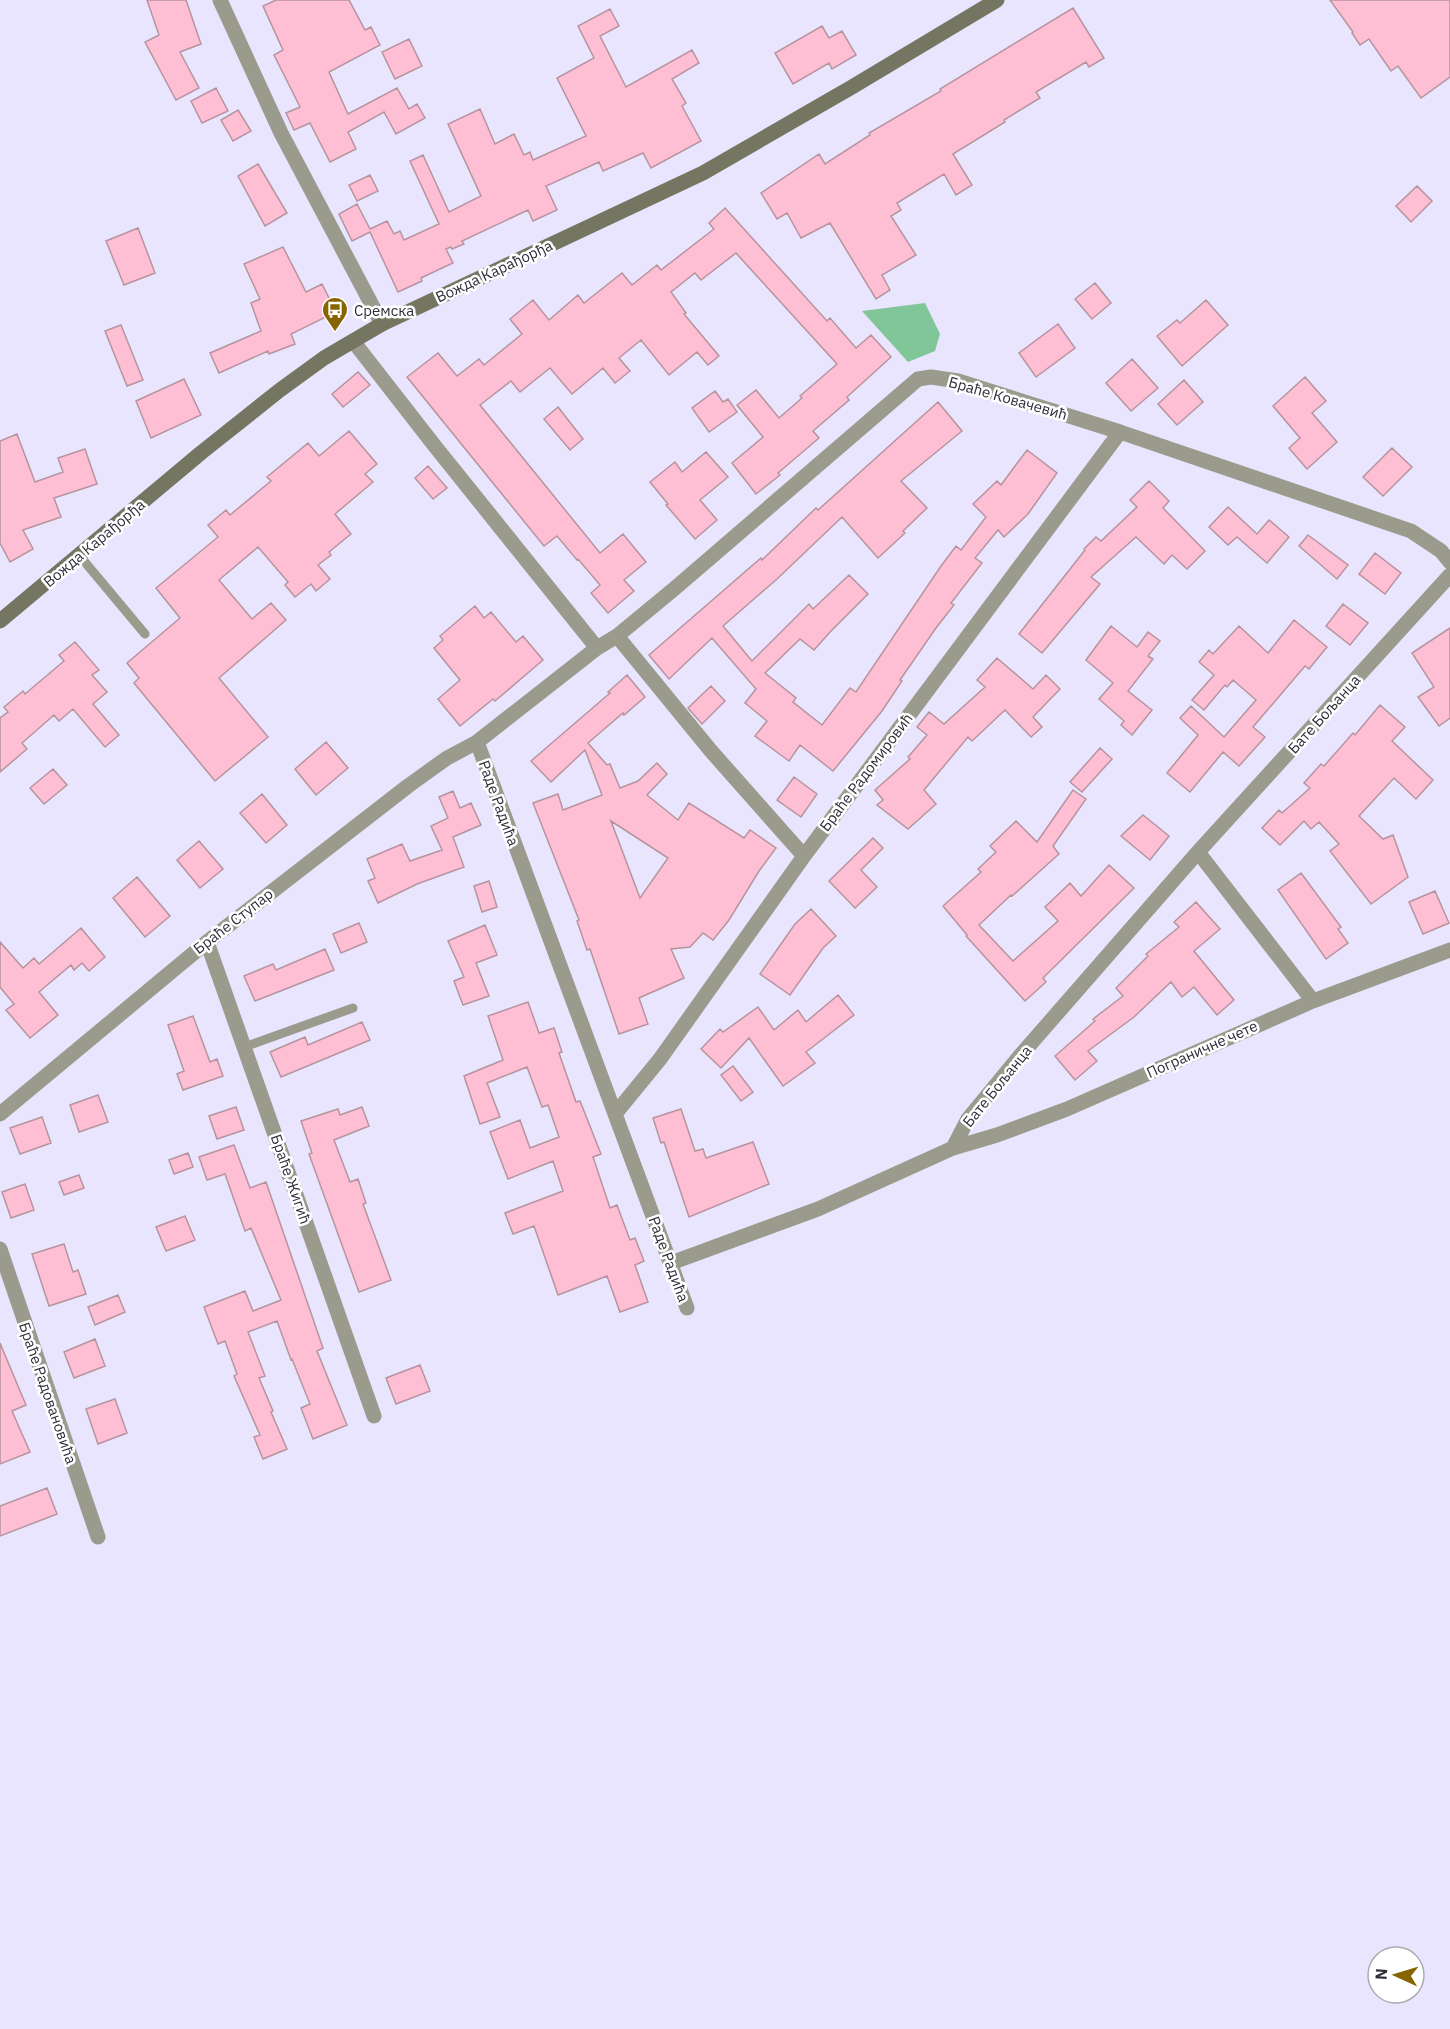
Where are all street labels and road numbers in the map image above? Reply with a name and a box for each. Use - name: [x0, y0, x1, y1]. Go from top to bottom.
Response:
- street label: Вожда Карађорђа: [432, 236, 556, 306]
- street label: Браће Ковачевић: [946, 372, 1070, 424]
- street label: Вожда Карађорђа: [39, 495, 149, 591]
- street label: Бате Бољанца: [1284, 671, 1364, 757]
- street label: Браће Радомировић: [815, 709, 917, 835]
- street label: Раде Радића: [475, 758, 523, 848]
- street label: Браће Ступар: [189, 884, 277, 958]
- street label: Пограничне чете: [1144, 1016, 1260, 1082]
- street label: Бате Бољанца: [958, 1041, 1036, 1131]
- street label: Браће Жигић: [267, 1132, 315, 1226]
- street label: Раде Радића: [645, 1214, 693, 1304]
- street label: Браће Радовановића: [15, 1320, 81, 1466]

